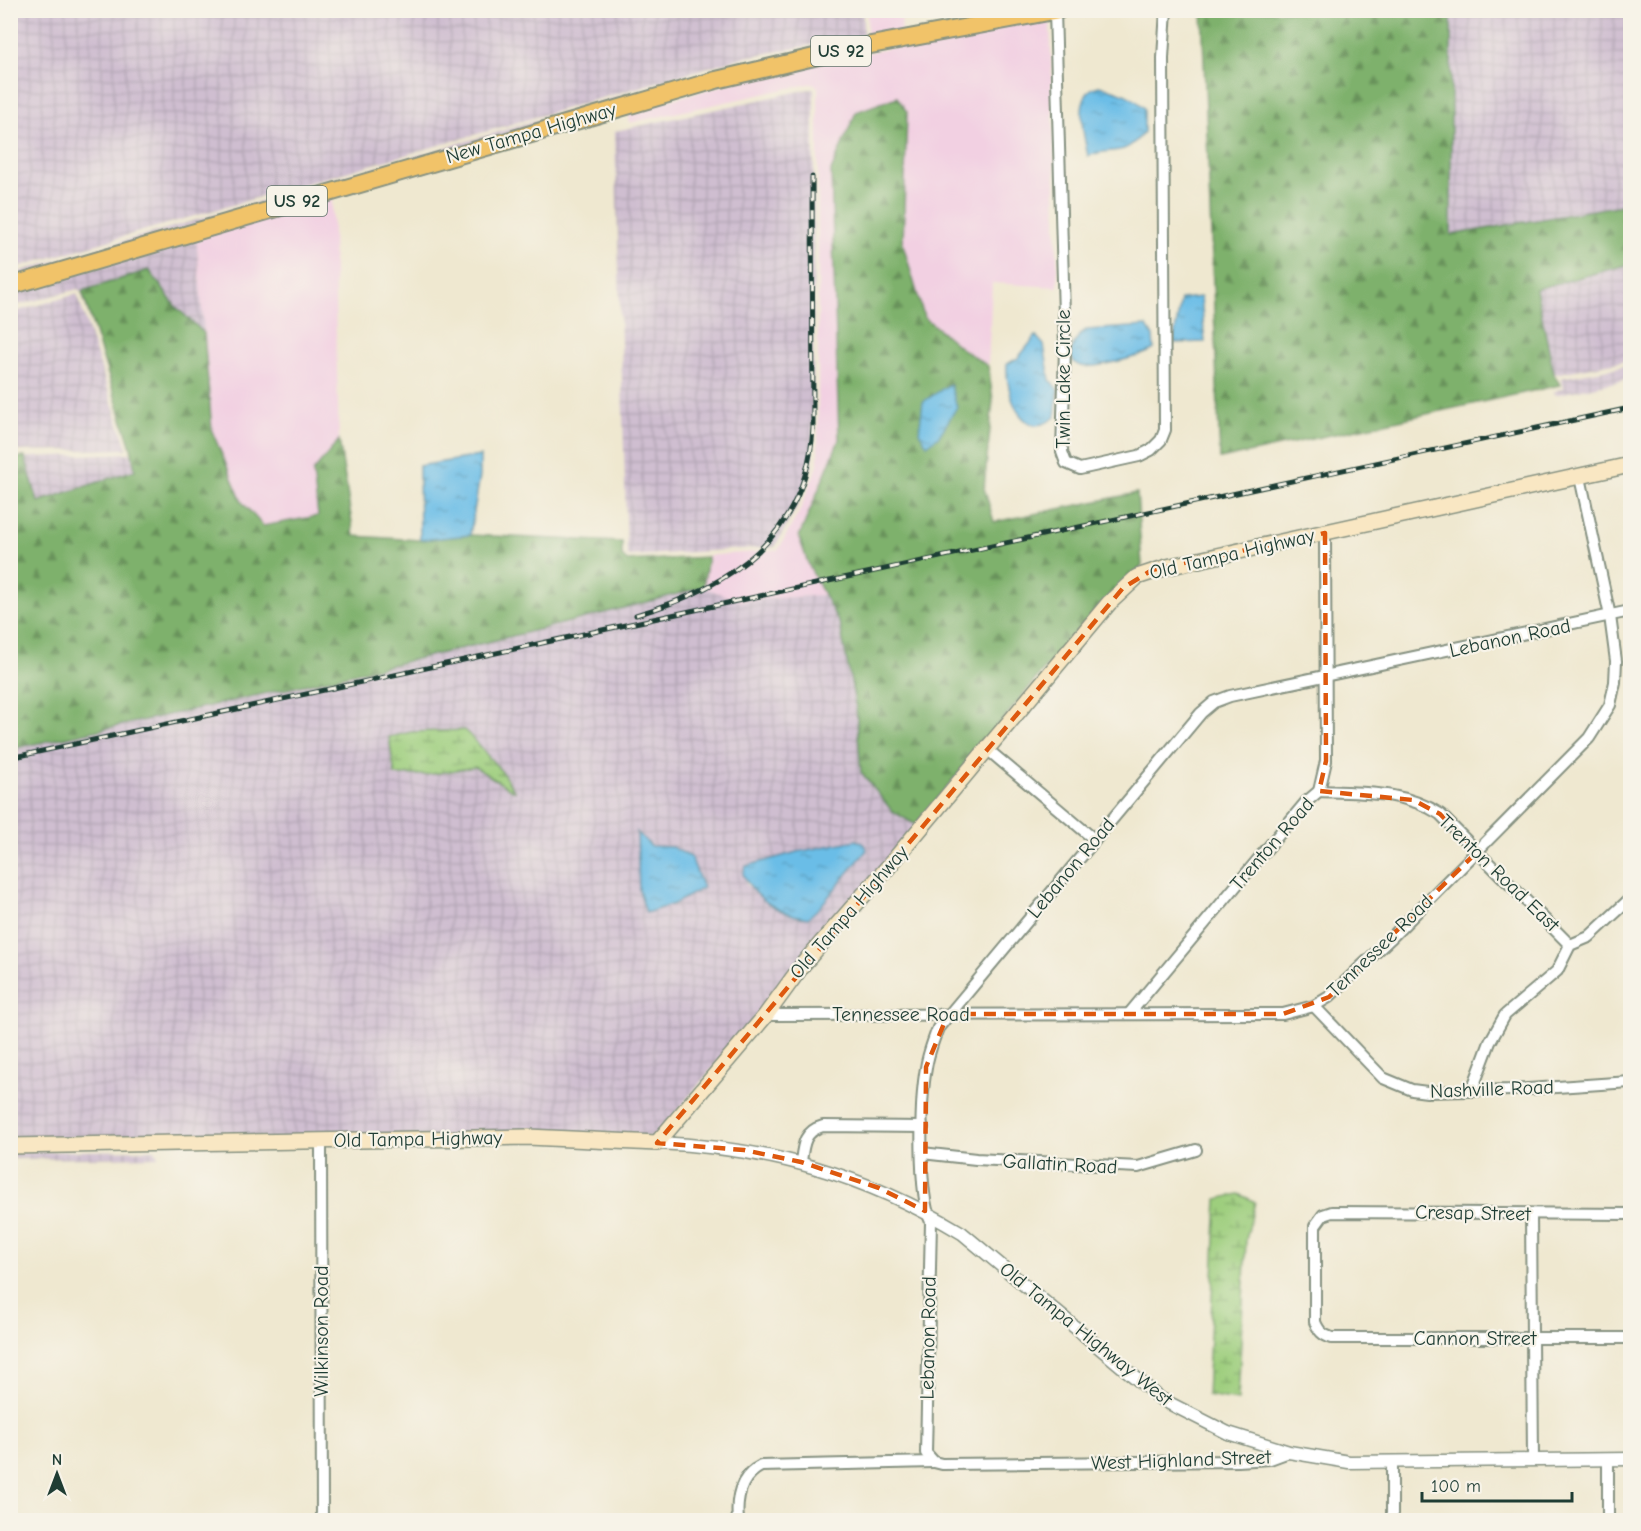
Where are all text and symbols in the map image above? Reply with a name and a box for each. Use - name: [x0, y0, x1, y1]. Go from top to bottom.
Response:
- road number: US 92: [811, 36, 871, 66]
- street label: New Tampa Highway: [443, 98, 619, 168]
- road number: US 92: [267, 186, 327, 216]
- street label: Twin Lake Circle: [1052, 310, 1075, 448]
- street label: Old Tampa Highway: [1147, 524, 1317, 584]
- street label: Lebanon Road: [1447, 614, 1573, 662]
- street label: Trenton Road: [1225, 793, 1319, 895]
- street label: Trenton Road East: [1434, 810, 1565, 937]
- street label: Lebanon Road: [1023, 813, 1119, 923]
- street label: Old Tampa Highway: [785, 841, 913, 983]
- street label: Tennessee Road: [1323, 890, 1437, 1002]
- street label: Tennessee Road: [832, 1003, 970, 1026]
- street label: Nashville Road: [1430, 1075, 1554, 1103]
- street label: Old Tampa Highway: [333, 1126, 503, 1152]
- street label: Gallatin Road: [1002, 1150, 1118, 1178]
- street label: Cresap Street: [1415, 1200, 1532, 1226]
- street label: Old Tampa Highway West: [995, 1257, 1178, 1412]
- street label: Wilkinson Road: [310, 1265, 333, 1397]
- street label: Lebanon Road: [915, 1276, 941, 1400]
- street label: Cannon Street: [1413, 1327, 1538, 1350]
- north arrow: [27, 1444, 87, 1504]
- street label: West Highland Street: [1091, 1445, 1273, 1475]
- text: N: [52, 1451, 62, 1469]
- scale bar: [1422, 1465, 1572, 1503]
- text: 100 m: [1431, 1476, 1481, 1497]

